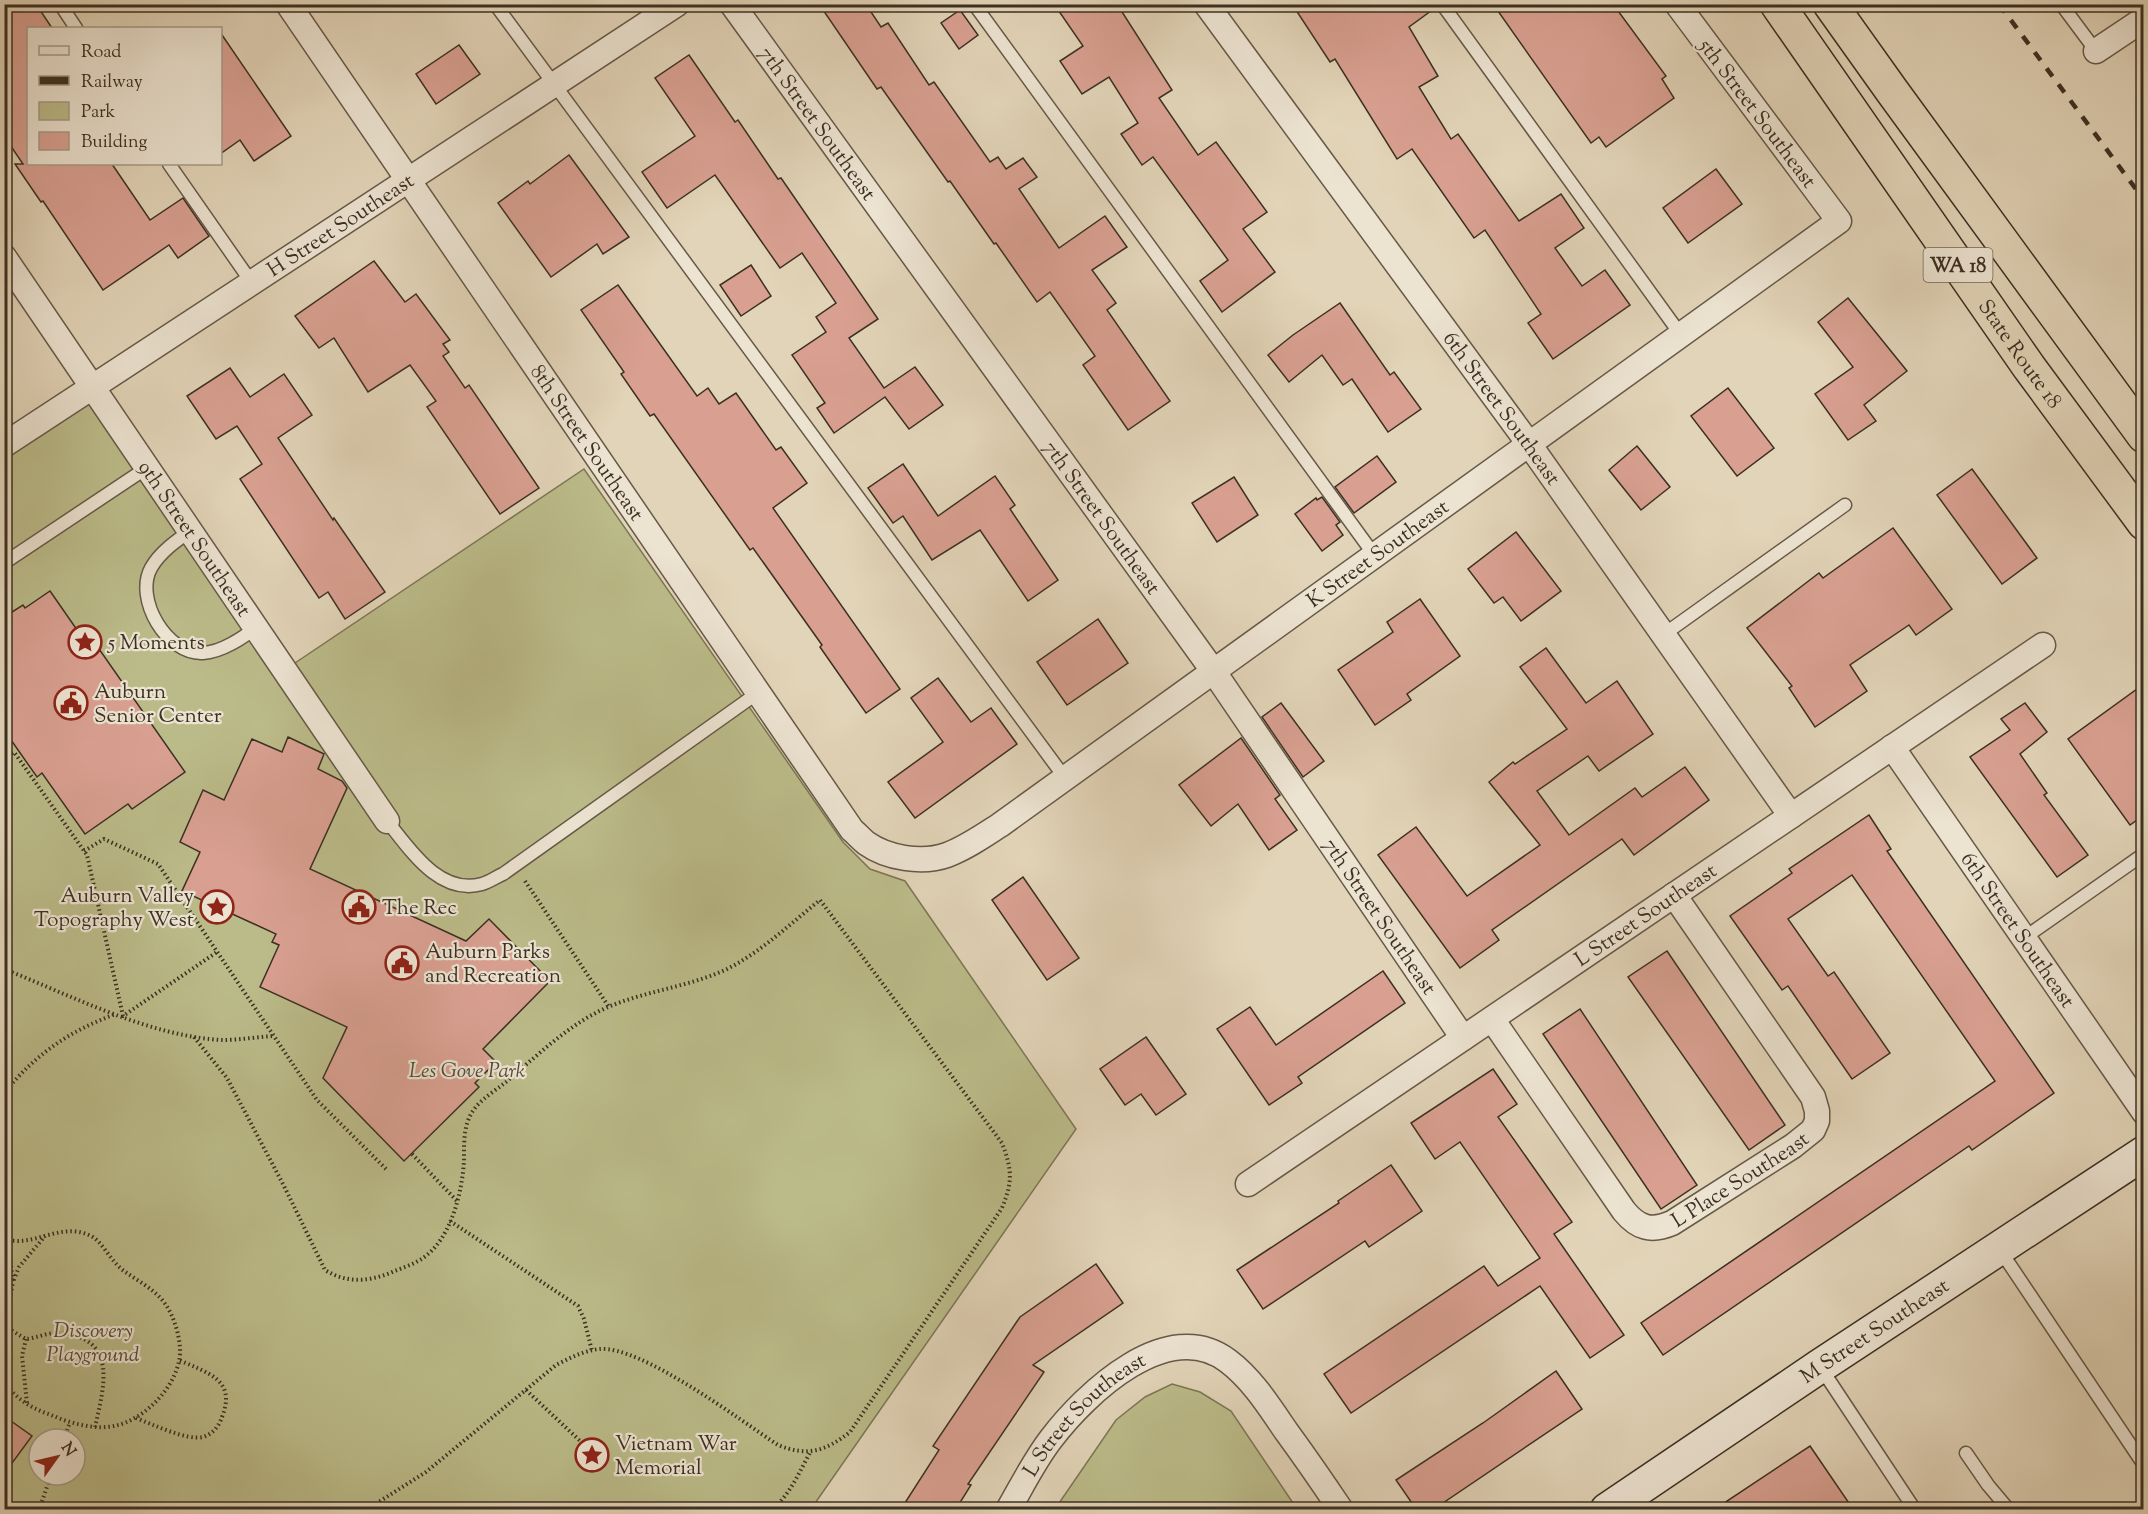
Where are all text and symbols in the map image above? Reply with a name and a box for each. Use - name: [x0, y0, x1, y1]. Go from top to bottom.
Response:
- legend: [27, 27, 222, 165]
- street label: 5th Street Southeast: [1690, 32, 1823, 195]
- text: Road: [81, 40, 121, 66]
- street label: 7th Street Southeast: [750, 41, 882, 208]
- text: Railway: [81, 70, 143, 96]
- text: Park: [81, 100, 116, 126]
- text: Building: [81, 130, 147, 156]
- street label: H Street Southeast: [262, 167, 421, 286]
- road number: WA 18: [1924, 248, 1992, 282]
- street label: State Route 18: [1970, 294, 2068, 416]
- street label: 6th Street Southeast: [1434, 326, 1567, 492]
- street label: 8th Street Southeast: [522, 359, 650, 528]
- street label: 7th Street Southeast: [1035, 435, 1167, 602]
- street label: 9th Street Southeast: [129, 455, 257, 624]
- street label: K Street Southeast: [1301, 493, 1456, 616]
- place icon: 5 Moments: [67, 624, 103, 660]
- place label: 5 Moments: [107, 629, 205, 659]
- place label: Auburn Senior Center: [94, 678, 222, 732]
- public building icon: Auburn Senior Center: [53, 685, 89, 721]
- street label: 7th Street Southeast: [1314, 833, 1442, 1002]
- street label: 6th Street Southeast: [1952, 847, 2081, 1015]
- street label: L Street Southeast: [1569, 857, 1724, 975]
- place label: Auburn Valley Topography West: [34, 882, 195, 936]
- place icon: Auburn Valley Topography West: [199, 889, 235, 925]
- public building icon: The Rec: [341, 889, 377, 925]
- place label: The Rec: [382, 894, 457, 924]
- place label: Auburn Parks and Recreation: [425, 938, 561, 992]
- public building icon: Auburn Parks and Recreation: [384, 945, 420, 981]
- park label: Les Gove Park: [409, 1057, 526, 1087]
- street label: L Place Southeast: [1666, 1126, 1816, 1237]
- street label: M Street Southeast: [1795, 1272, 1956, 1392]
- park label: Discovery Playground: [47, 1317, 140, 1371]
- street label: L Street Southeast: [1017, 1346, 1151, 1483]
- north arrow: [27, 1427, 87, 1487]
- place label: Vietnam War Memorial: [615, 1430, 737, 1484]
- place icon: Vietnam War Memorial: [574, 1437, 610, 1473]
- text: N: [54, 1438, 81, 1462]

